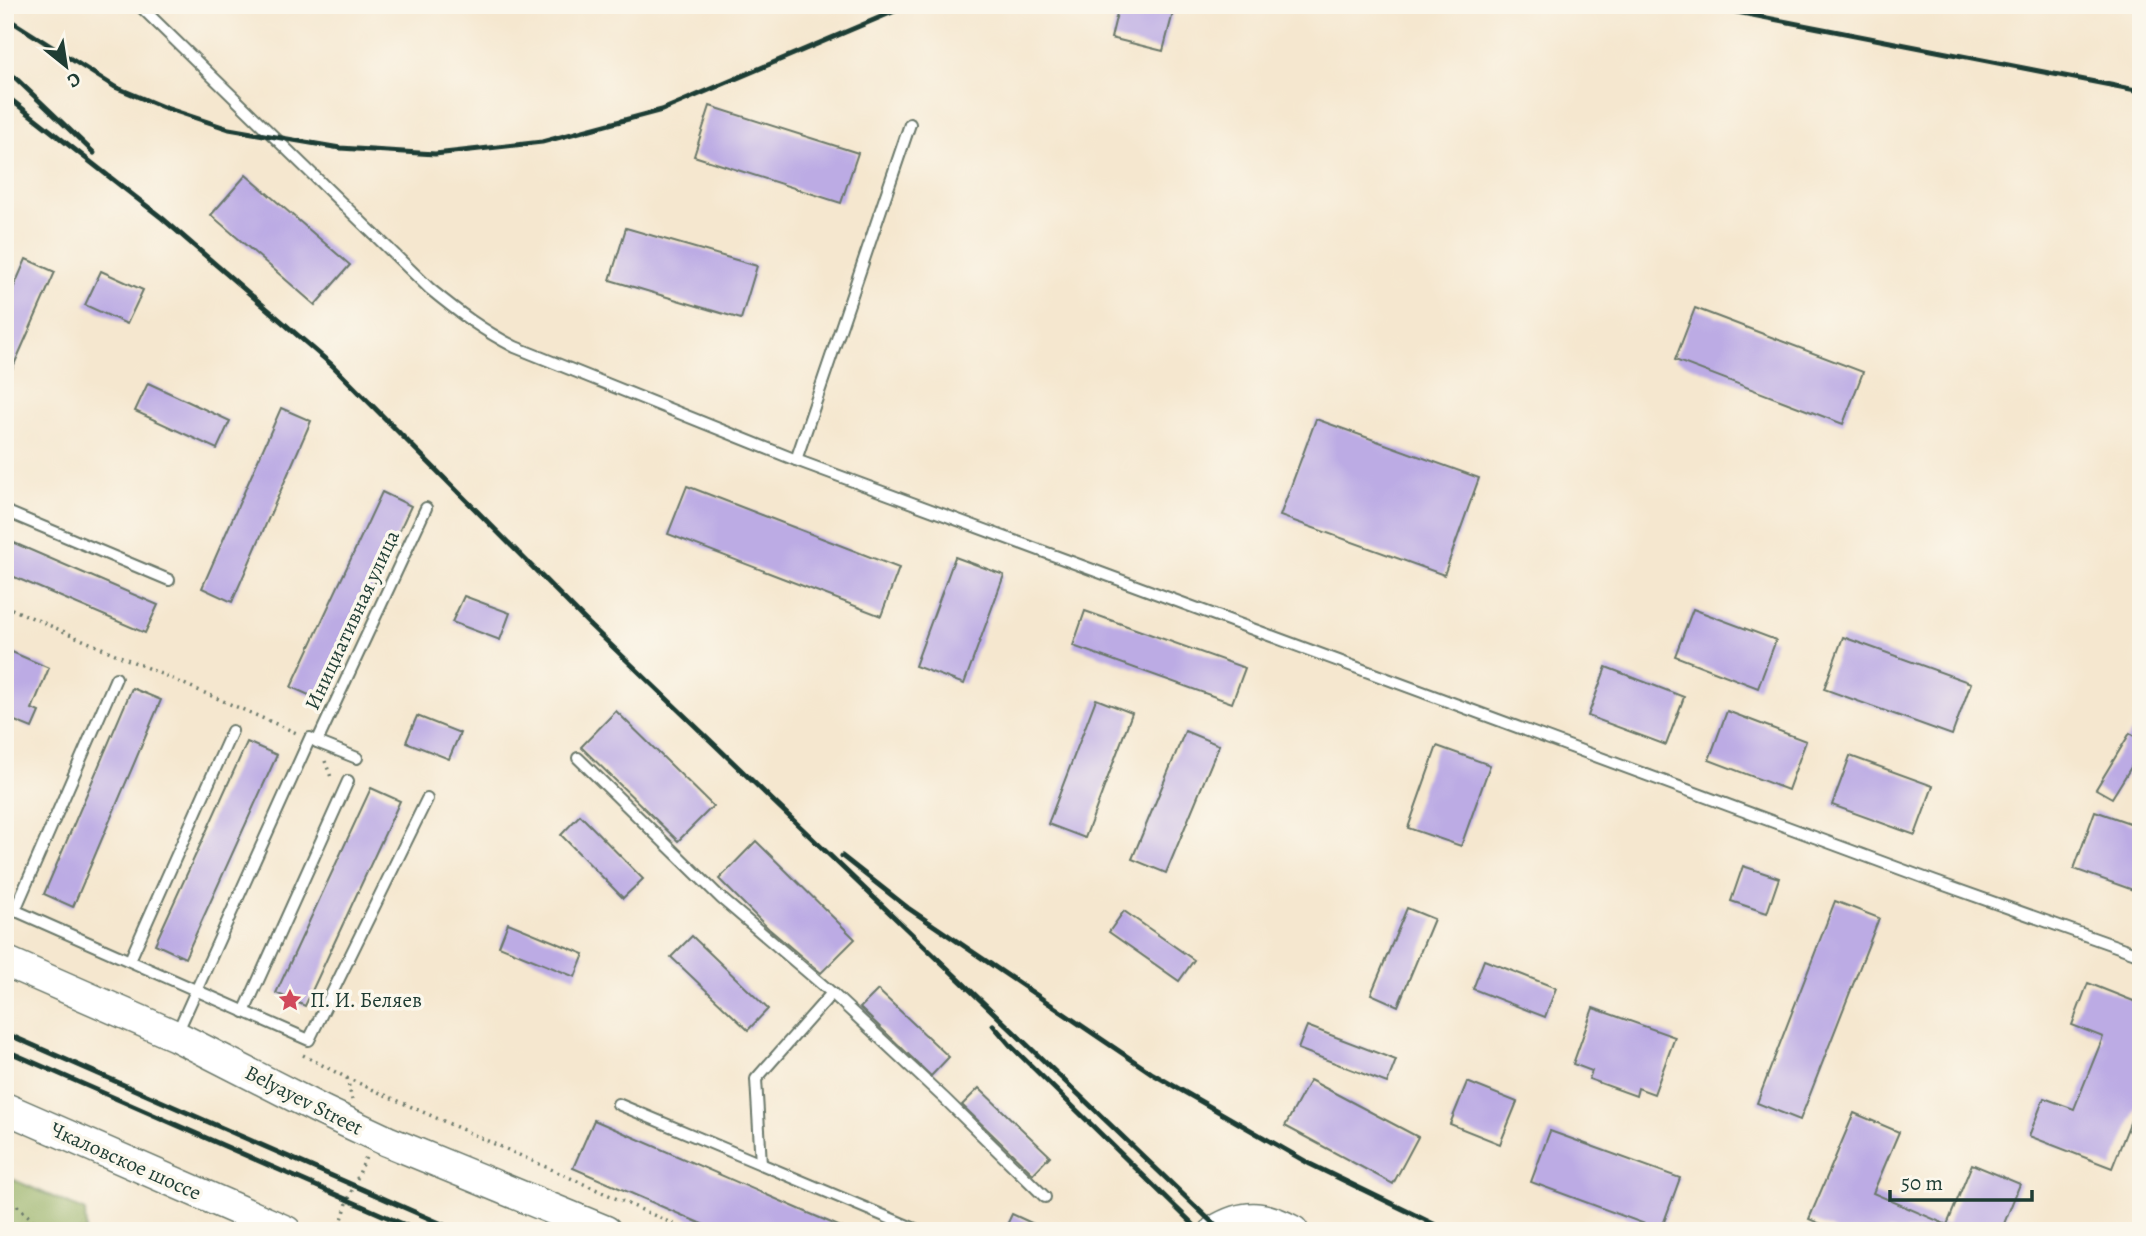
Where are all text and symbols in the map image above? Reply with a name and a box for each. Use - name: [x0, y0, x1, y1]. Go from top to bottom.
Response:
- north arrow: [32, 32, 102, 102]
- text: С: [62, 66, 86, 94]
- street label: Инициативная улица: [298, 525, 406, 714]
- place icon: П. И. Беляев: [276, 986, 304, 1014]
- place label: П. И. Беляев: [310, 986, 422, 1014]
- street label: Belyayev Street: [240, 1058, 368, 1142]
- street label: Чкаловское шоссе: [46, 1115, 206, 1207]
- scale bar: [1890, 1159, 2032, 1203]
- text: 50 m: [1901, 1169, 1943, 1197]

